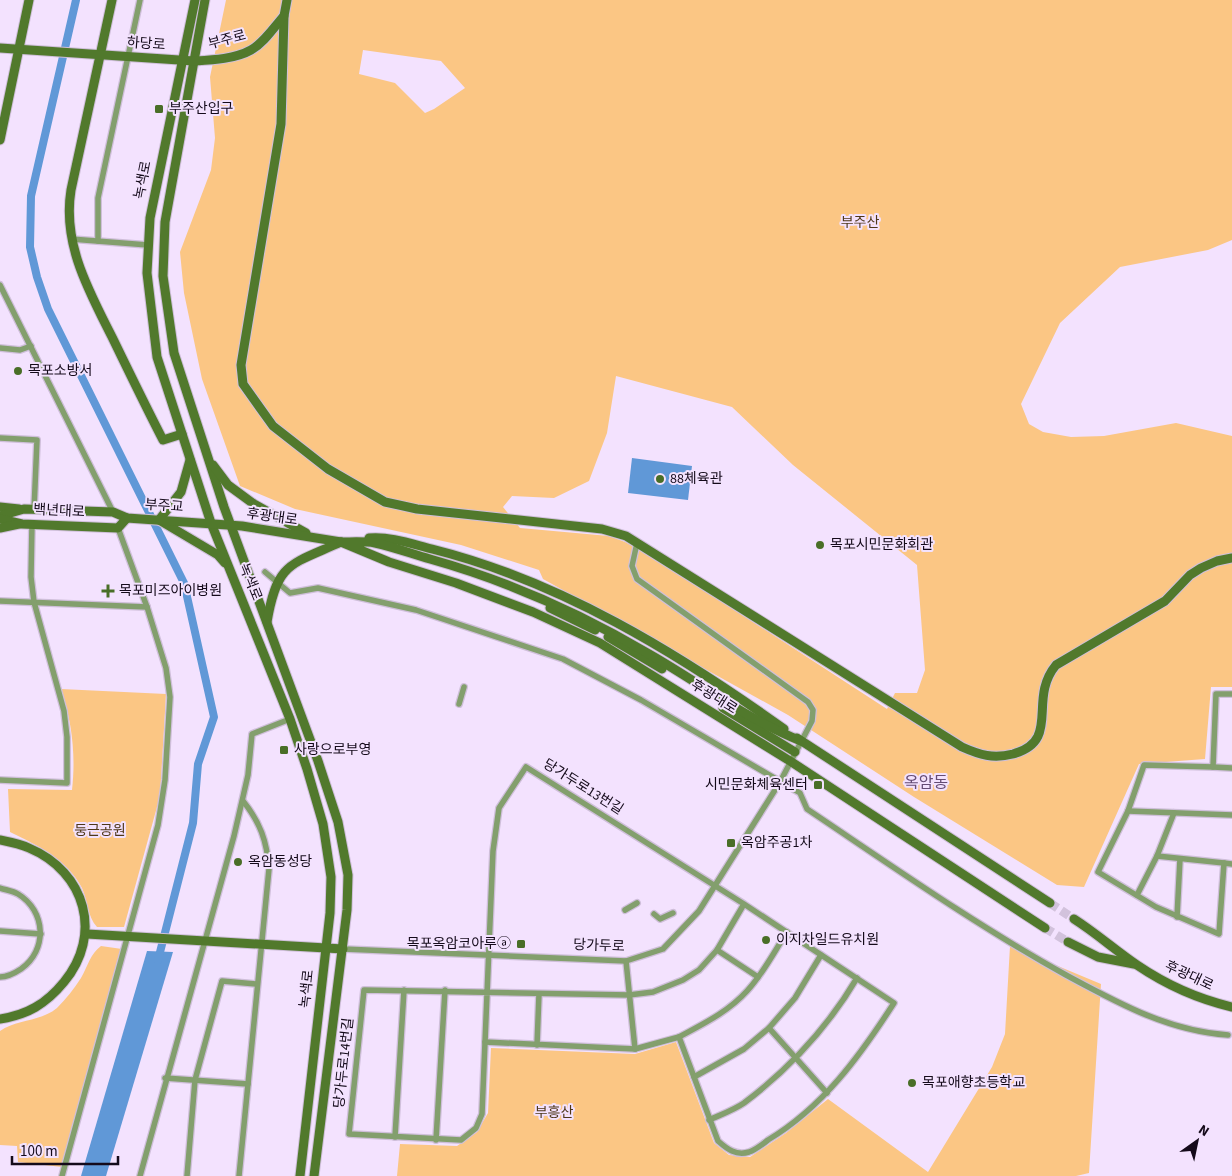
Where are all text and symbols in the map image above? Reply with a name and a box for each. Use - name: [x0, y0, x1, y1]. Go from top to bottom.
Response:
- street label: 부주로: [206, 25, 248, 55]
- street label: 하당로: [126, 33, 166, 55]
- place label: 부주산입구: [169, 99, 234, 119]
- marker: 부주산입구: [153, 103, 165, 115]
- street label: 녹색로: [129, 159, 157, 201]
- park label: 부주산: [841, 213, 879, 233]
- place label: 목포소방서: [28, 361, 92, 381]
- marker: 목포소방서: [12, 365, 24, 377]
- place label: 88체육관: [670, 469, 723, 489]
- marker: 88체육관: [654, 473, 666, 485]
- street label: 부주교: [144, 495, 184, 517]
- street label: 백년대로: [33, 500, 85, 522]
- street label: 후광대로: [245, 504, 299, 531]
- place label: 목포시민문화회관: [830, 535, 933, 555]
- marker: 목포시민문화회관: [814, 539, 826, 551]
- street label: 녹색로: [233, 560, 267, 604]
- place label: 목포미즈아이병원: [119, 581, 222, 601]
- marker: 목포미즈아이병원: [101, 584, 115, 598]
- street label: 후광대로: [687, 675, 741, 719]
- place label: 사랑으로부영: [294, 740, 371, 760]
- marker: 사랑으로부영: [278, 744, 290, 756]
- street label: 당가두로13번길: [539, 754, 627, 820]
- district label: 옥암동: [904, 772, 948, 794]
- place label: 시민문화체육센터: [705, 775, 808, 795]
- marker: 시민문화체육센터: [812, 779, 824, 791]
- park label: 둥근공원: [74, 821, 126, 841]
- place label: 옥암주공1차: [741, 833, 812, 853]
- marker: 옥암주공1차: [725, 837, 737, 849]
- place label: 옥암동성당: [248, 852, 313, 872]
- marker: 옥암동성당: [232, 856, 244, 868]
- place label: 이지차일드유치원: [776, 930, 879, 950]
- place label: 목포옥암코아루ⓐ: [407, 934, 511, 954]
- marker: 이지차일드유치원: [760, 934, 772, 946]
- street label: 당가두로: [573, 935, 625, 957]
- marker: 목포옥암코아루ⓐ: [515, 938, 527, 950]
- street label: 후광대로: [1161, 956, 1217, 996]
- street label: 녹색로: [295, 969, 319, 1009]
- street label: 당가두로14번길: [329, 1017, 359, 1109]
- place label: 목포애향초등학교: [922, 1073, 1025, 1093]
- marker: 목포애향초등학교: [906, 1077, 918, 1089]
- park label: 부흥산: [535, 1103, 573, 1123]
- north arrow: [1172, 1116, 1222, 1166]
- text: N: [1194, 1120, 1213, 1142]
- scale bar: [12, 1134, 119, 1166]
- text: 100 m: [20, 1141, 58, 1162]

